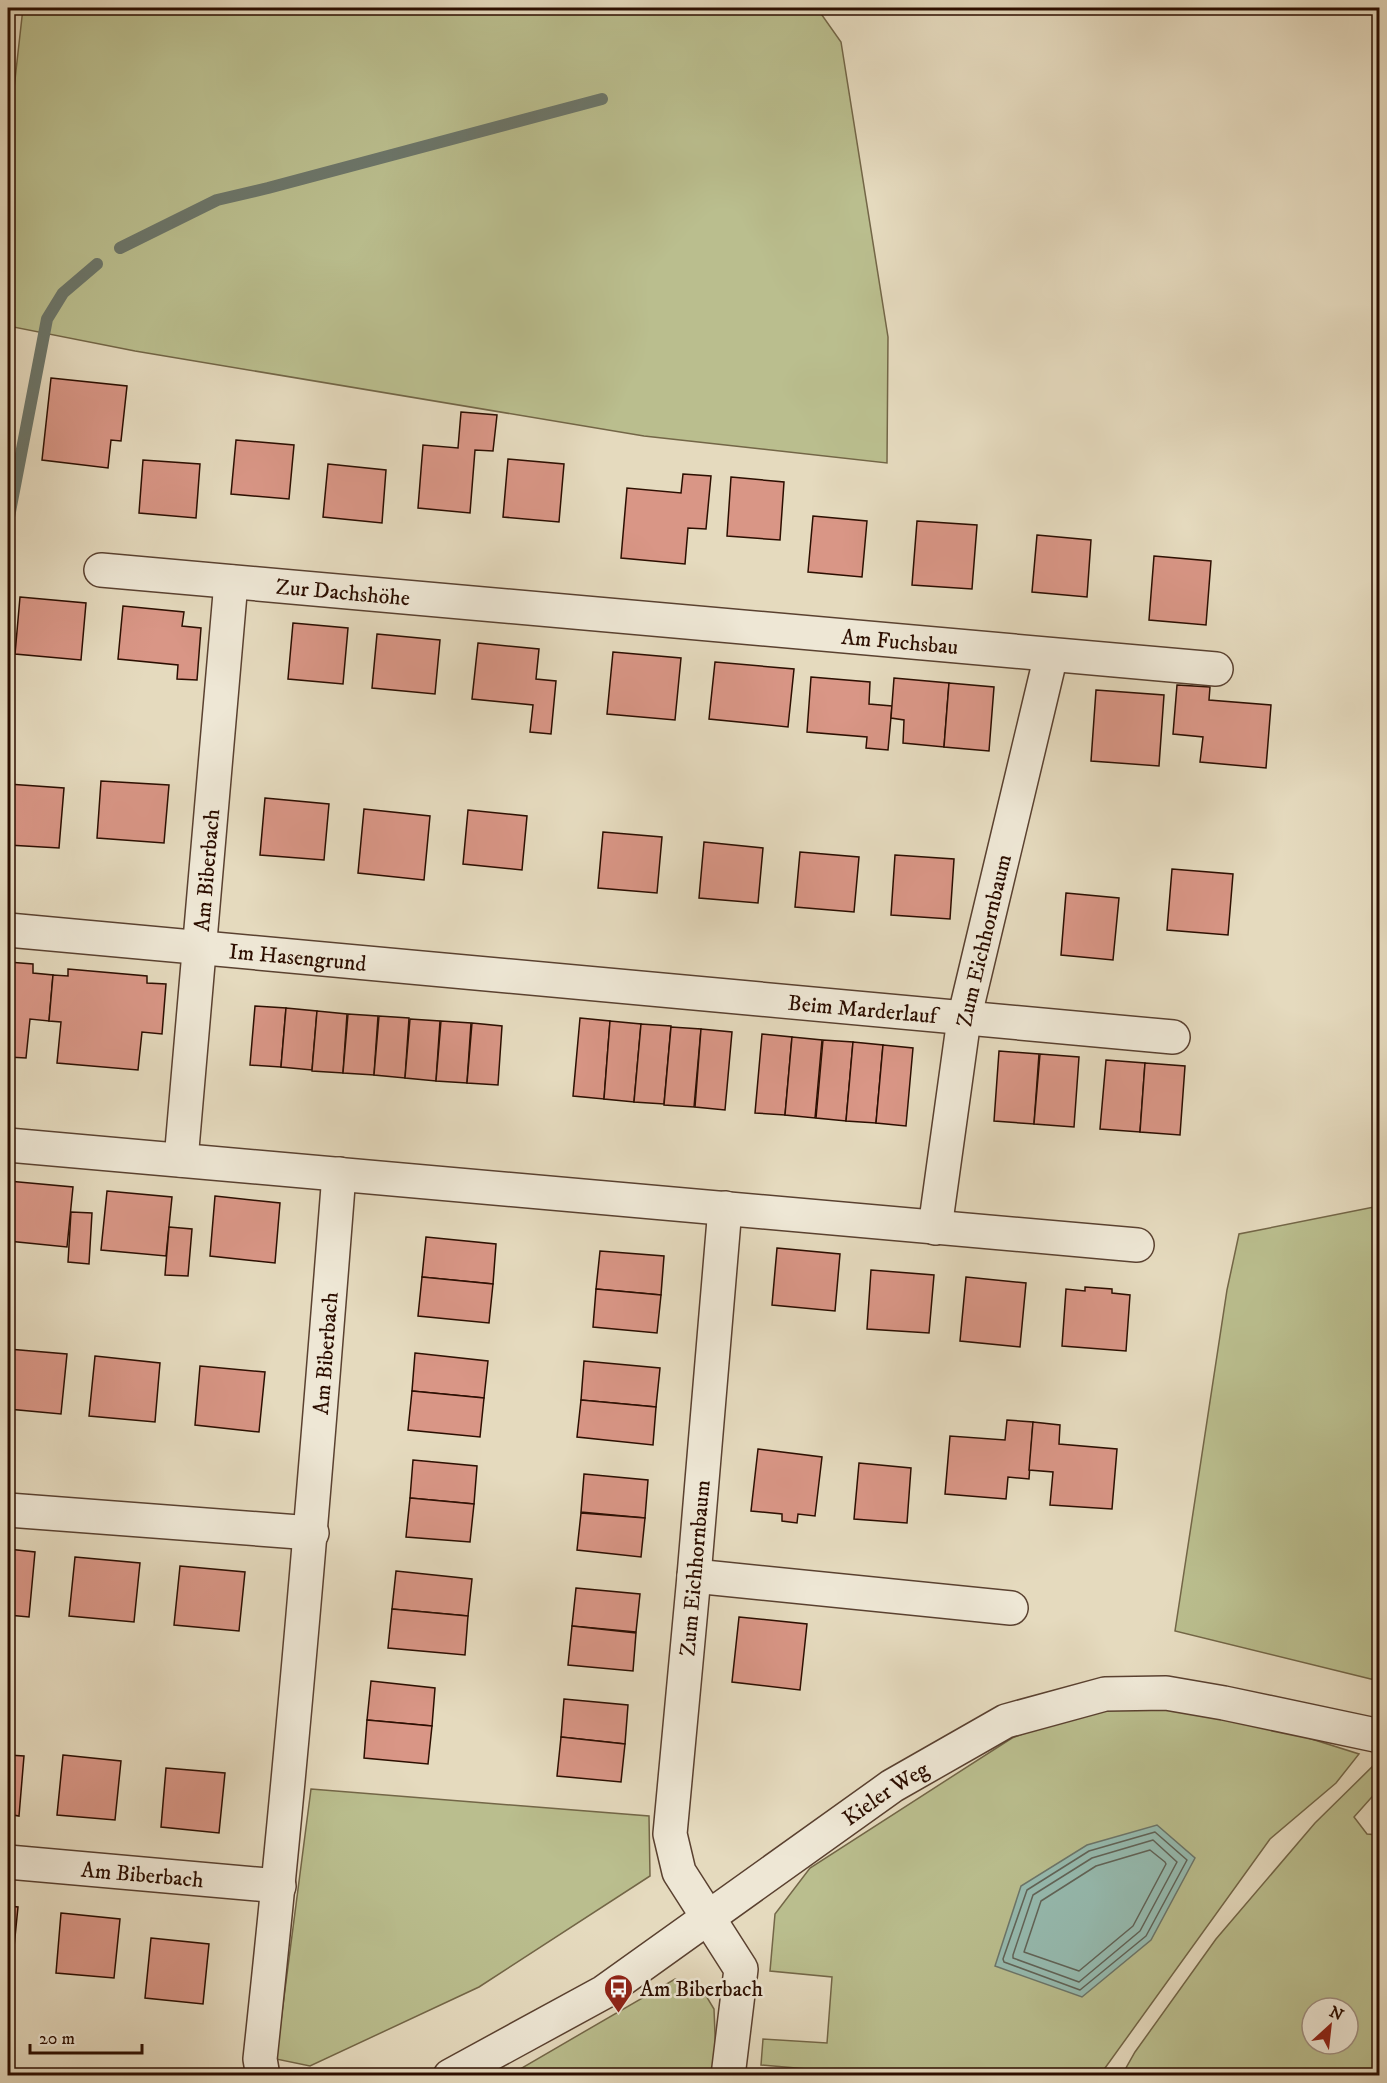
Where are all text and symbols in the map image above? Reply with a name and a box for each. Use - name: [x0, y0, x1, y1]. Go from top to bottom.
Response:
- street label: Zur Dachshöhe: [275, 574, 411, 612]
- street label: Am Fuchsbau: [840, 624, 959, 661]
- street label: Am Biberbach: [189, 807, 226, 933]
- street label: Zum Eichhornbaum: [951, 851, 1018, 1028]
- street label: Im Hasengrund: [228, 938, 368, 978]
- street label: Beim Marderlauf: [787, 990, 942, 1031]
- street label: Am Biberbach: [308, 1290, 345, 1416]
- street label: Zum Eichhornbaum: [674, 1479, 717, 1657]
- street label: Kieler Weg: [838, 1756, 934, 1832]
- street label: Am Biberbach: [80, 1857, 205, 1894]
- bus stop icon: Am Biberbach: [603, 1972, 635, 2014]
- place label: Am Biberbach: [640, 1976, 763, 2003]
- north arrow: [1300, 1996, 1360, 2056]
- text: N: [1326, 2002, 1347, 2025]
- scale bar: [30, 2017, 142, 2055]
- text: 20 m: [39, 2028, 75, 2050]

